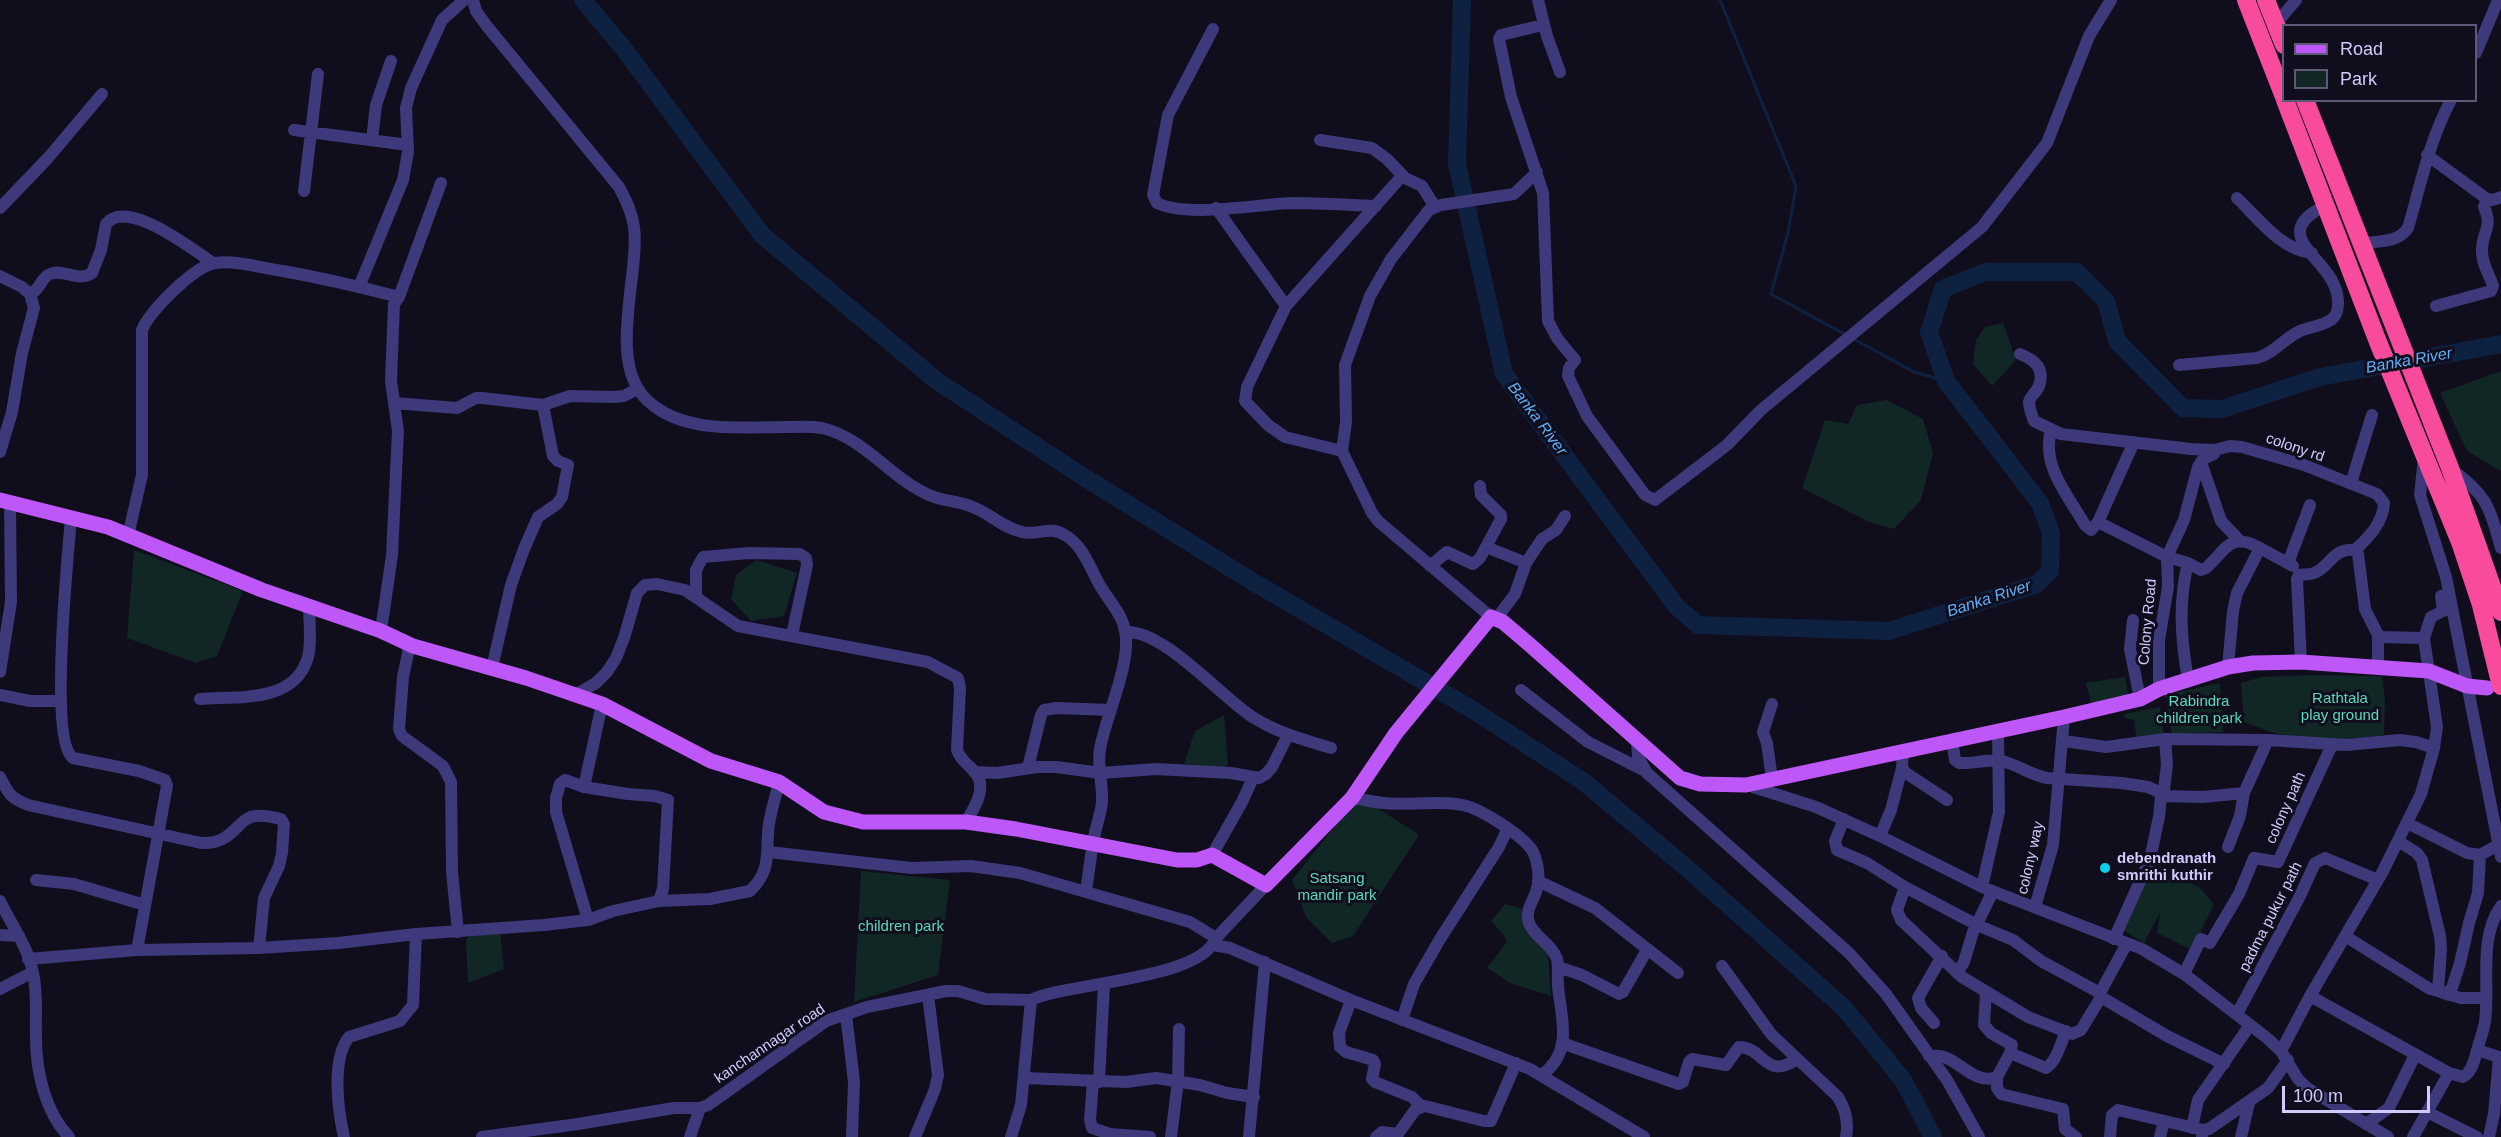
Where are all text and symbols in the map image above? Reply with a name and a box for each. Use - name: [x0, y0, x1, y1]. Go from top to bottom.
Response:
- legend: [2282, 24, 2477, 102]
- text: Road: [2340, 39, 2383, 59]
- text: Park: [2340, 69, 2377, 89]
- water label: Banka River: [2364, 344, 2454, 378]
- water label: Banka River: [1503, 378, 1571, 460]
- street label: colony rd: [2263, 430, 2327, 466]
- water label: Banka River: [1945, 576, 2033, 622]
- street label: Colony Road: [2135, 578, 2161, 666]
- park label: Rathtala play ground: [2301, 690, 2379, 725]
- park label: Rabindra children park: [2156, 693, 2242, 728]
- street label: colony path: [2262, 769, 2310, 847]
- street label: colony way: [2014, 820, 2048, 896]
- place label: debendranath smrithi kuthir: [2117, 850, 2216, 885]
- street label: padma pukur path: [2236, 859, 2306, 975]
- marker: debendranath smrithi kuthir: [2098, 861, 2112, 875]
- park label: Satsang mandir park: [1297, 870, 1377, 905]
- park label: children park: [858, 918, 944, 936]
- street label: kanchannagar road: [711, 1000, 829, 1088]
- scale bar: [2285, 1074, 2434, 1112]
- text: 100 m: [2293, 1086, 2343, 1106]

